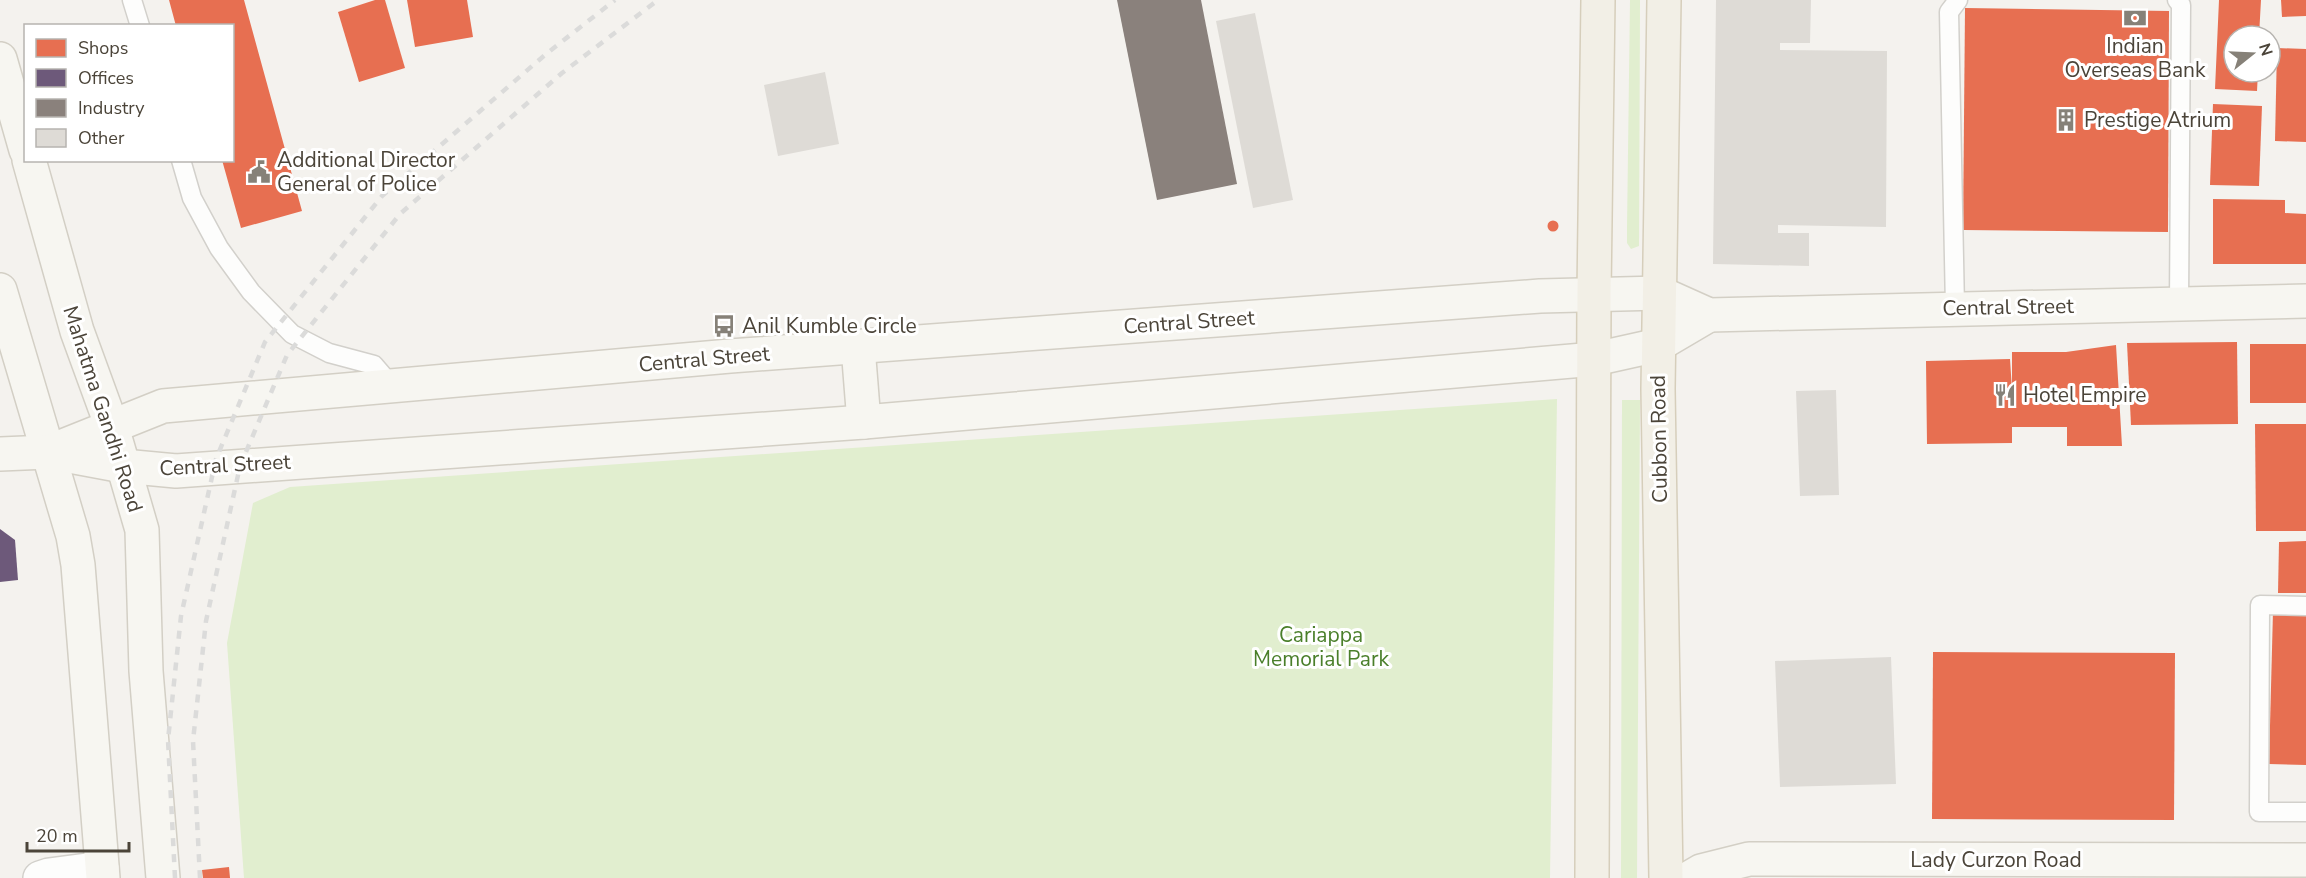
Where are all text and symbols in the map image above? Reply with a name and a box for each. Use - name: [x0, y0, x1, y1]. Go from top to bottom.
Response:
- bank icon: Indian Overseas Bank: [2122, 5, 2148, 31]
- legend: [24, 24, 234, 162]
- north arrow: [2222, 24, 2282, 84]
- place label: Indian Overseas Bank: [2064, 32, 2206, 84]
- text: Shops: [78, 36, 128, 60]
- text: N: [2253, 41, 2278, 59]
- text: Offices: [78, 66, 134, 90]
- text: Industry: [78, 96, 145, 120]
- place label: Prestige Atrium: [2084, 106, 2231, 134]
- building icon: Prestige Atrium: [2053, 107, 2079, 133]
- text: Other: [78, 126, 125, 150]
- place label: Additional Director General of Police: [277, 146, 456, 198]
- public building icon: Additional Director General of Police: [246, 159, 272, 185]
- street label: Central Street: [1942, 292, 2075, 322]
- street label: Mahatma Gandhi Road: [56, 302, 150, 516]
- street label: Central Street: [1123, 303, 1256, 341]
- place label: Anil Kumble Circle: [742, 312, 917, 340]
- bus stop icon: Anil Kumble Circle: [711, 313, 737, 339]
- street label: Central Street: [637, 339, 771, 379]
- street label: Cubbon Road: [1644, 375, 1674, 503]
- place label: Hotel Empire: [2023, 381, 2146, 409]
- restaurant icon: Hotel Empire: [1992, 382, 2018, 408]
- street label: Central Street: [159, 448, 292, 482]
- park label: Cariappa Memorial Park: [1253, 621, 1389, 673]
- scale bar: [27, 815, 129, 853]
- text: 20 m: [36, 824, 78, 848]
- street label: Lady Curzon Road: [1910, 846, 2082, 874]

